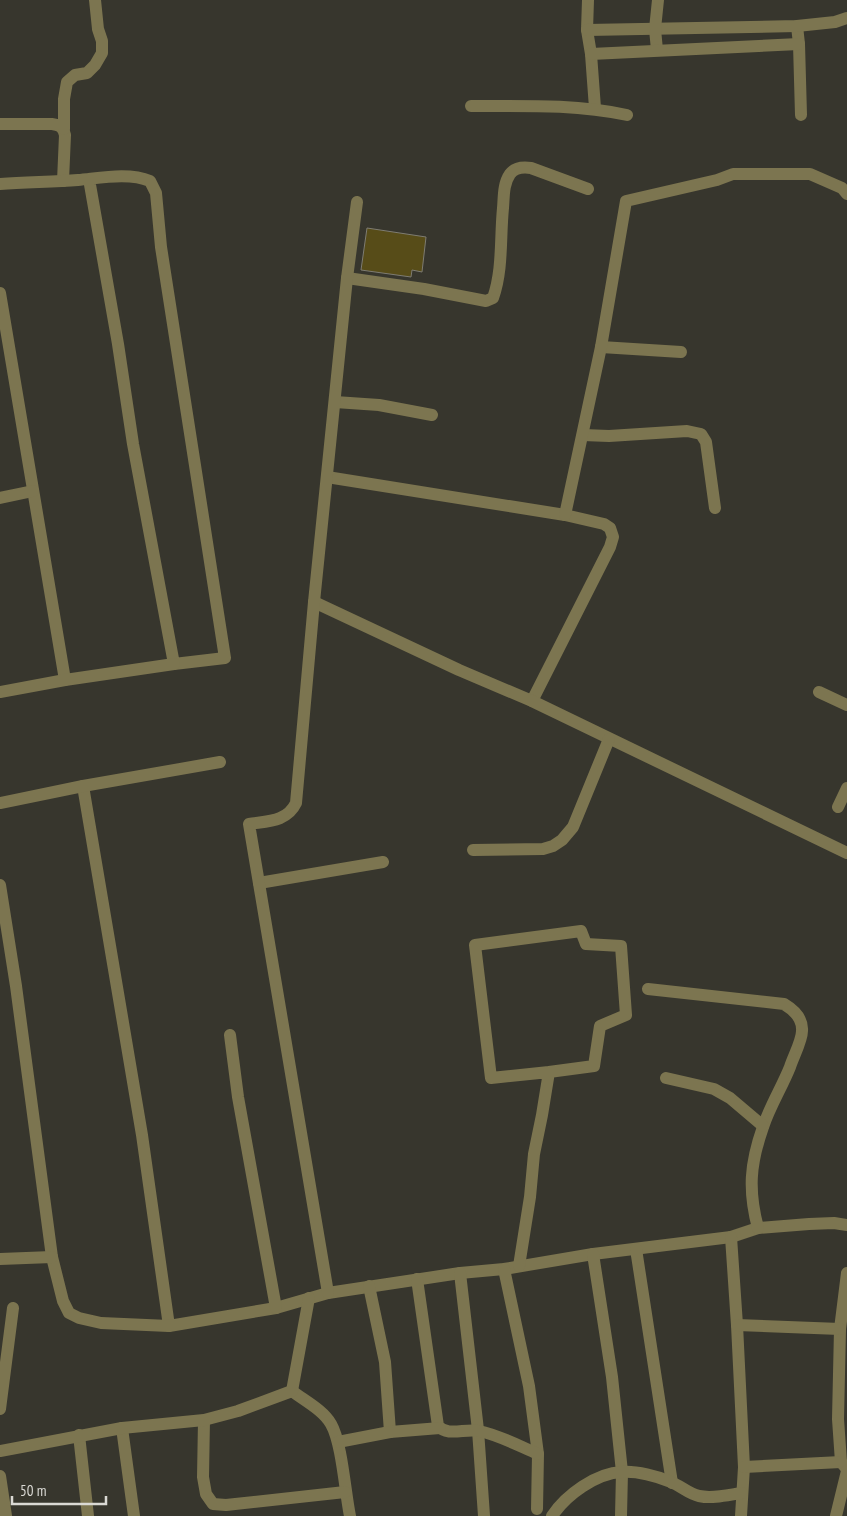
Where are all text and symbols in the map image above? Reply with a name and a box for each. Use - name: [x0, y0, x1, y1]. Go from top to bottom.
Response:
- scale bar: [12, 1474, 106, 1506]
- text: 50 m: [20, 1481, 46, 1500]

